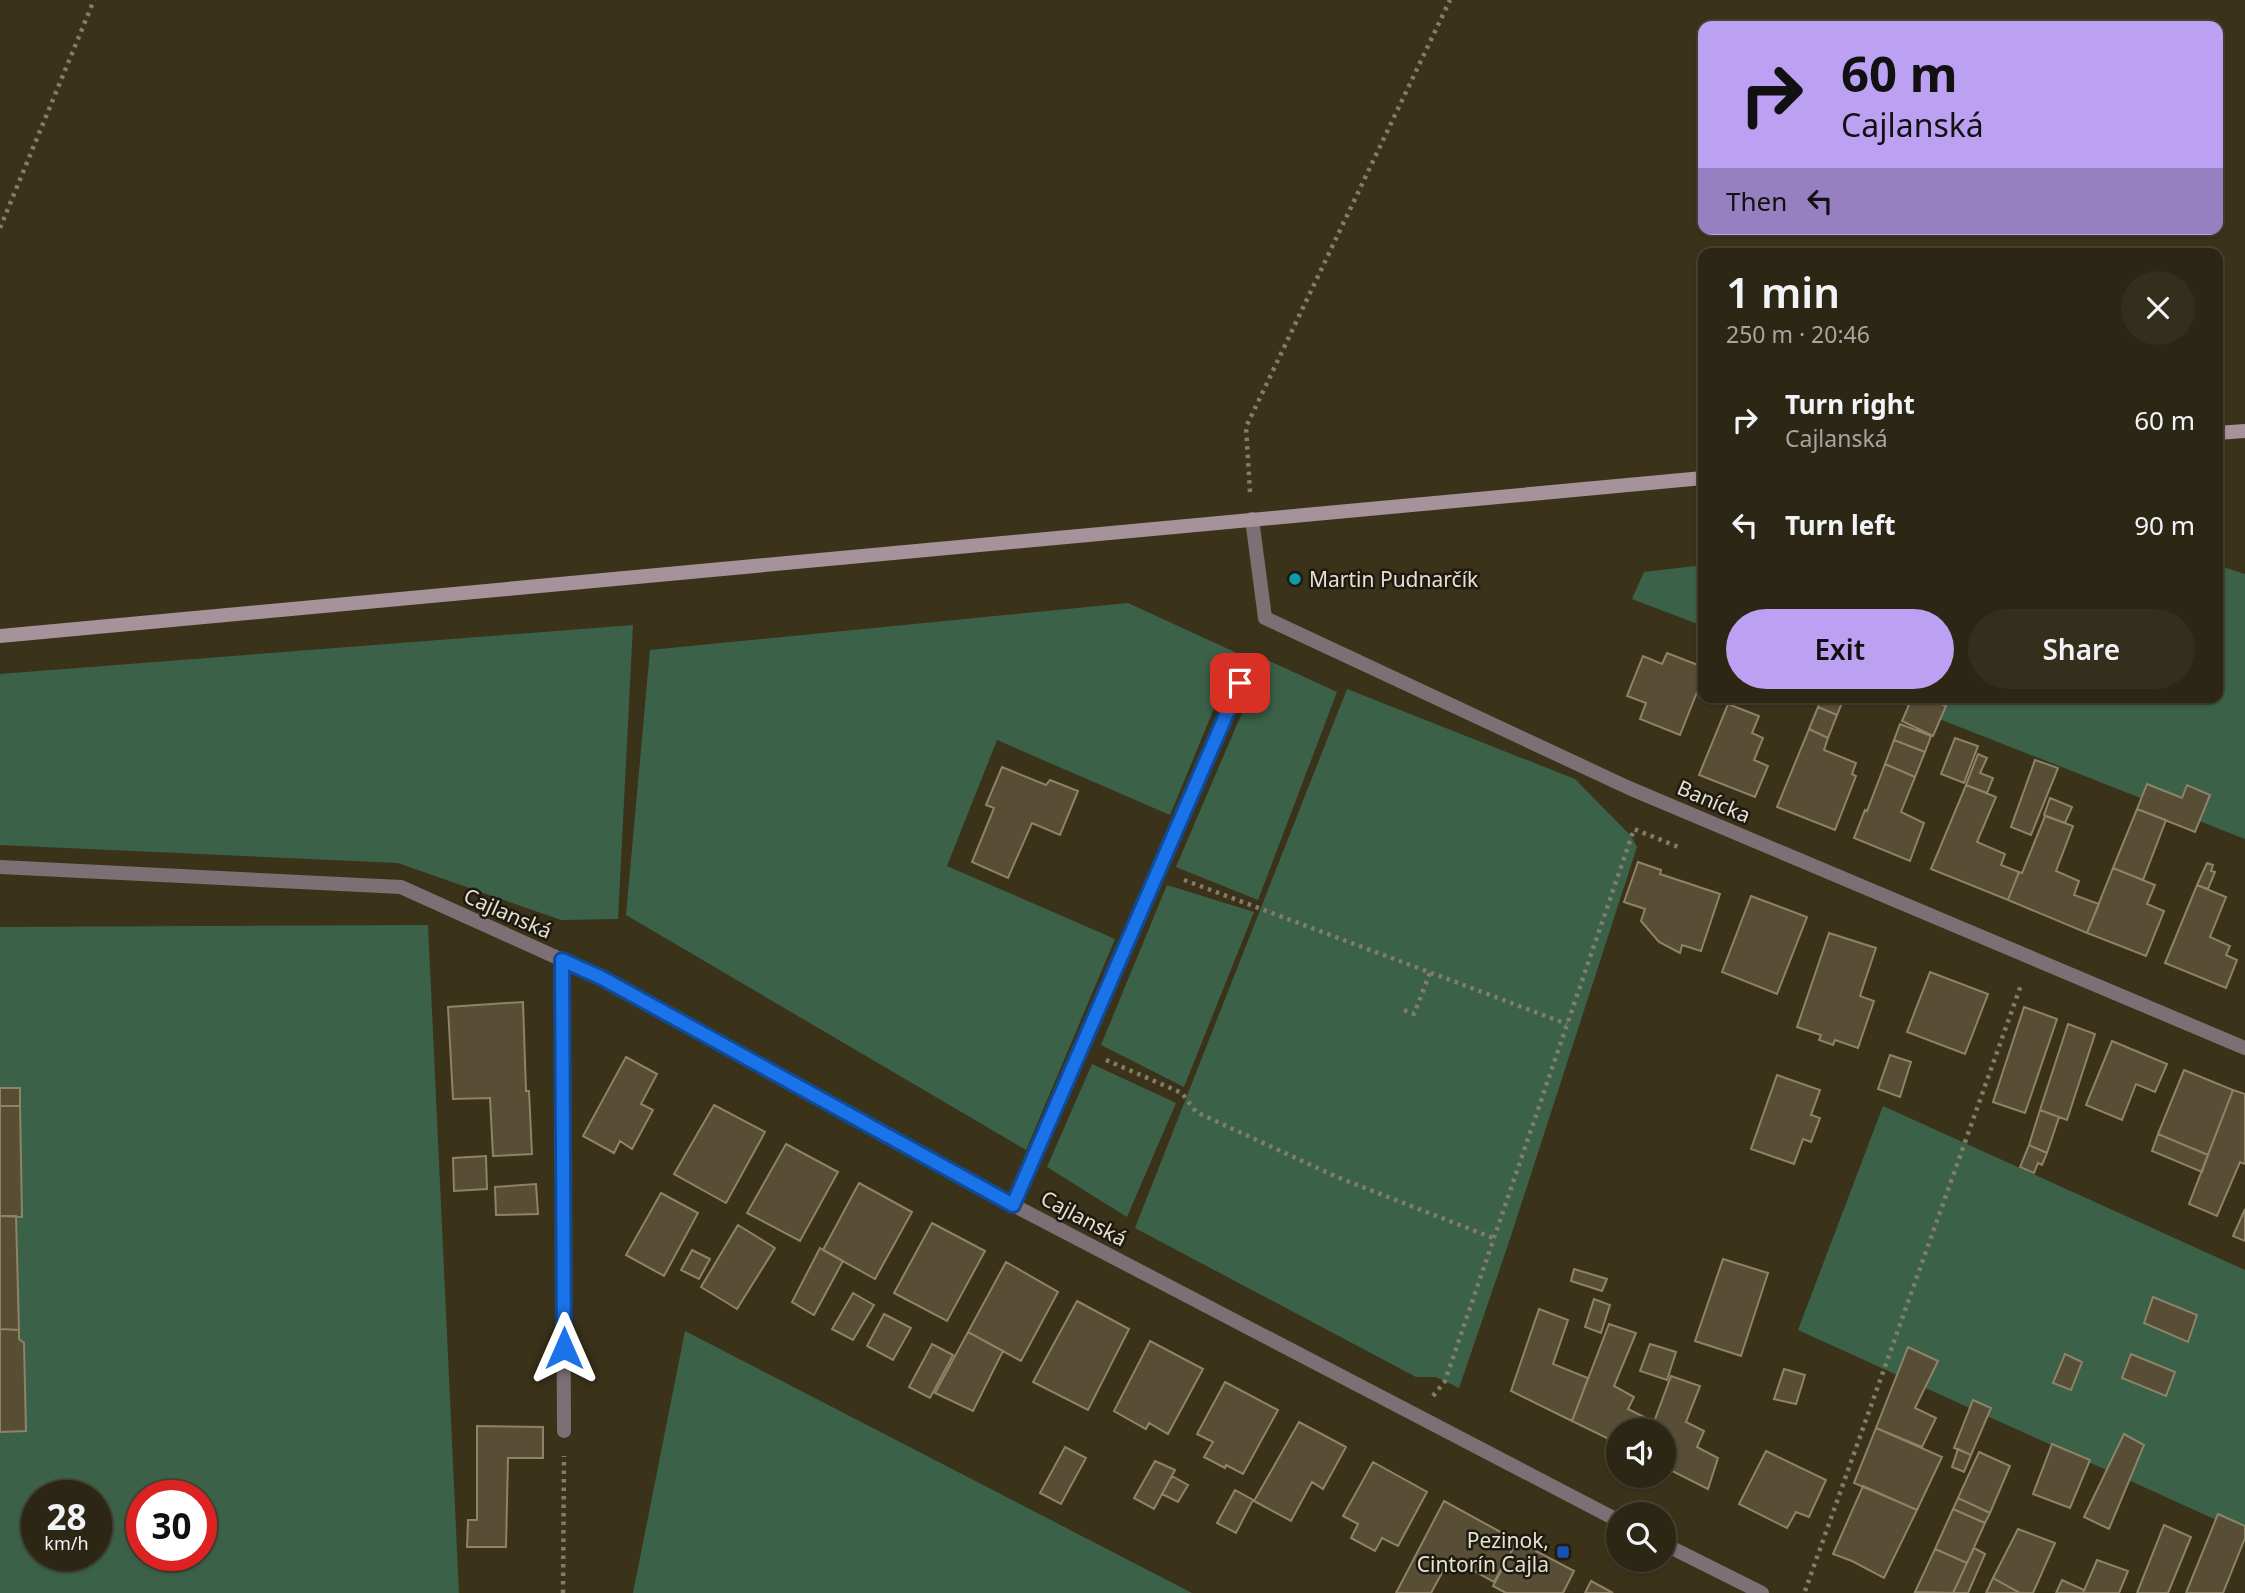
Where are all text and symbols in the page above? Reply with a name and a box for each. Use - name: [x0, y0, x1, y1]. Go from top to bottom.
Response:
- text: 60 m: [1841, 40, 1958, 106]
- icon: right: [1726, 49, 1817, 140]
- text: Cajlanská: [1841, 103, 1984, 146]
- icon: left: [1801, 182, 1839, 220]
- text: Then: [1726, 183, 1787, 219]
- text: 1 min: [1726, 263, 1840, 320]
- button: close: [2121, 271, 2195, 345]
- text: 250 m · 20:46: [1726, 318, 1870, 350]
- text: Turn right: [1785, 386, 1915, 422]
- icon: right: [1726, 401, 1764, 439]
- text: 60 m: [2134, 402, 2195, 438]
- text: Cajlanská: [1785, 422, 1888, 454]
- icon: left: [1726, 506, 1764, 544]
- text: Turn left: [1785, 507, 1896, 543]
- text: 90 m: [2134, 507, 2195, 543]
- place label: Martin Pudnarčík: [1309, 565, 1479, 593]
- marker: Martin Pudnarčík: [1287, 571, 1303, 587]
- button: Exit: [1726, 609, 1954, 689]
- button: Share: [1968, 609, 2195, 689]
- pin: [1210, 653, 1270, 713]
- icon: arrive: [1221, 664, 1259, 702]
- street label: Banícka: [1673, 773, 1755, 829]
- street label: Cajlanská: [460, 881, 556, 945]
- street label: Cajlanská: [1036, 1184, 1132, 1252]
- position arrow: [527, 1311, 601, 1385]
- map controls: [1606, 1418, 1676, 1572]
- button: sound: [1606, 1418, 1676, 1488]
- speed limit sign: 30: [126, 1480, 217, 1571]
- text: 28: [46, 1493, 87, 1540]
- button: search: [1606, 1502, 1676, 1572]
- place label: Pezinok, Cintorín Cajla: [1417, 1526, 1549, 1578]
- text: km/h: [44, 1531, 89, 1555]
- marker: Pezinok, Cintorín Cajla: [1555, 1544, 1571, 1560]

